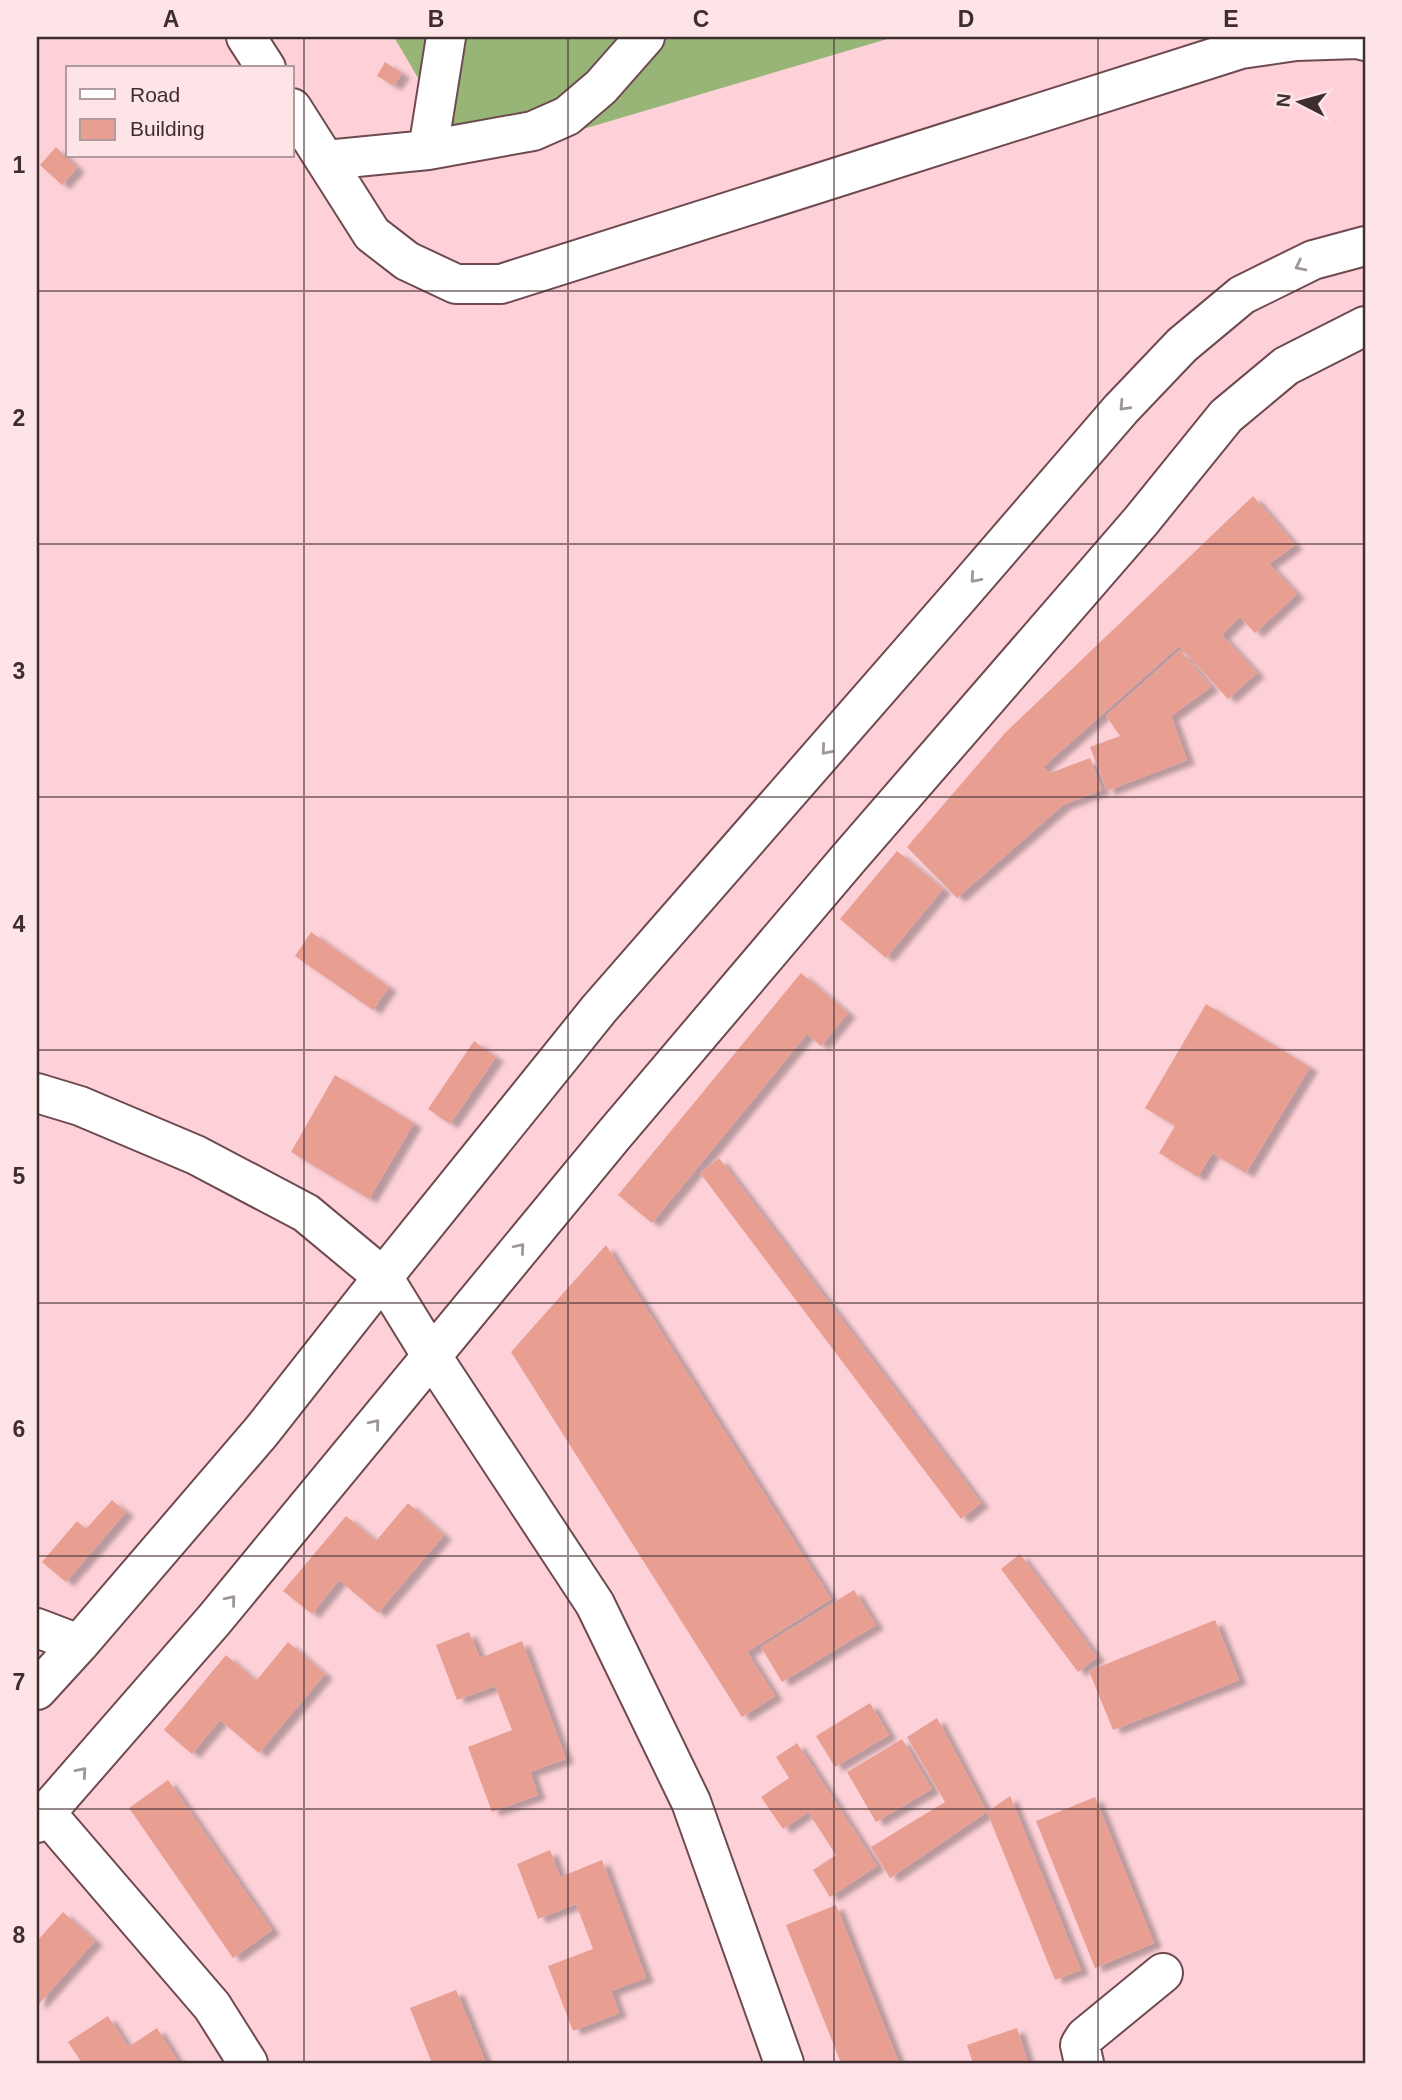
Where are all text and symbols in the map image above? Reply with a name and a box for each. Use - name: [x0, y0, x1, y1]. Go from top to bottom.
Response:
- text: A: [163, 6, 179, 32]
- text: B: [428, 6, 444, 32]
- text: C: [693, 6, 709, 32]
- text: D: [958, 6, 974, 32]
- text: E: [1223, 6, 1239, 32]
- legend: [66, 66, 294, 158]
- north arrow: [1266, 66, 1336, 136]
- text: Road: [130, 83, 180, 106]
- text: N: [1272, 92, 1295, 108]
- text: Building: [130, 117, 205, 140]
- text: 1: [13, 152, 26, 178]
- one-way arrow: [1295, 258, 1307, 272]
- one-way arrow: [1119, 398, 1132, 411]
- text: 2: [13, 405, 25, 431]
- one-way arrow: [971, 570, 983, 583]
- text: 3: [13, 658, 25, 684]
- one-way arrow: [822, 742, 834, 755]
- text: 4: [13, 911, 26, 937]
- text: 5: [13, 1163, 26, 1189]
- one-way arrow: [512, 1244, 524, 1257]
- text: 6: [13, 1416, 25, 1442]
- one-way arrow: [367, 1419, 379, 1432]
- one-way arrow: [222, 1595, 235, 1607]
- text: 7: [13, 1669, 25, 1695]
- one-way arrow: [74, 1767, 86, 1780]
- text: 8: [13, 1922, 26, 1948]

